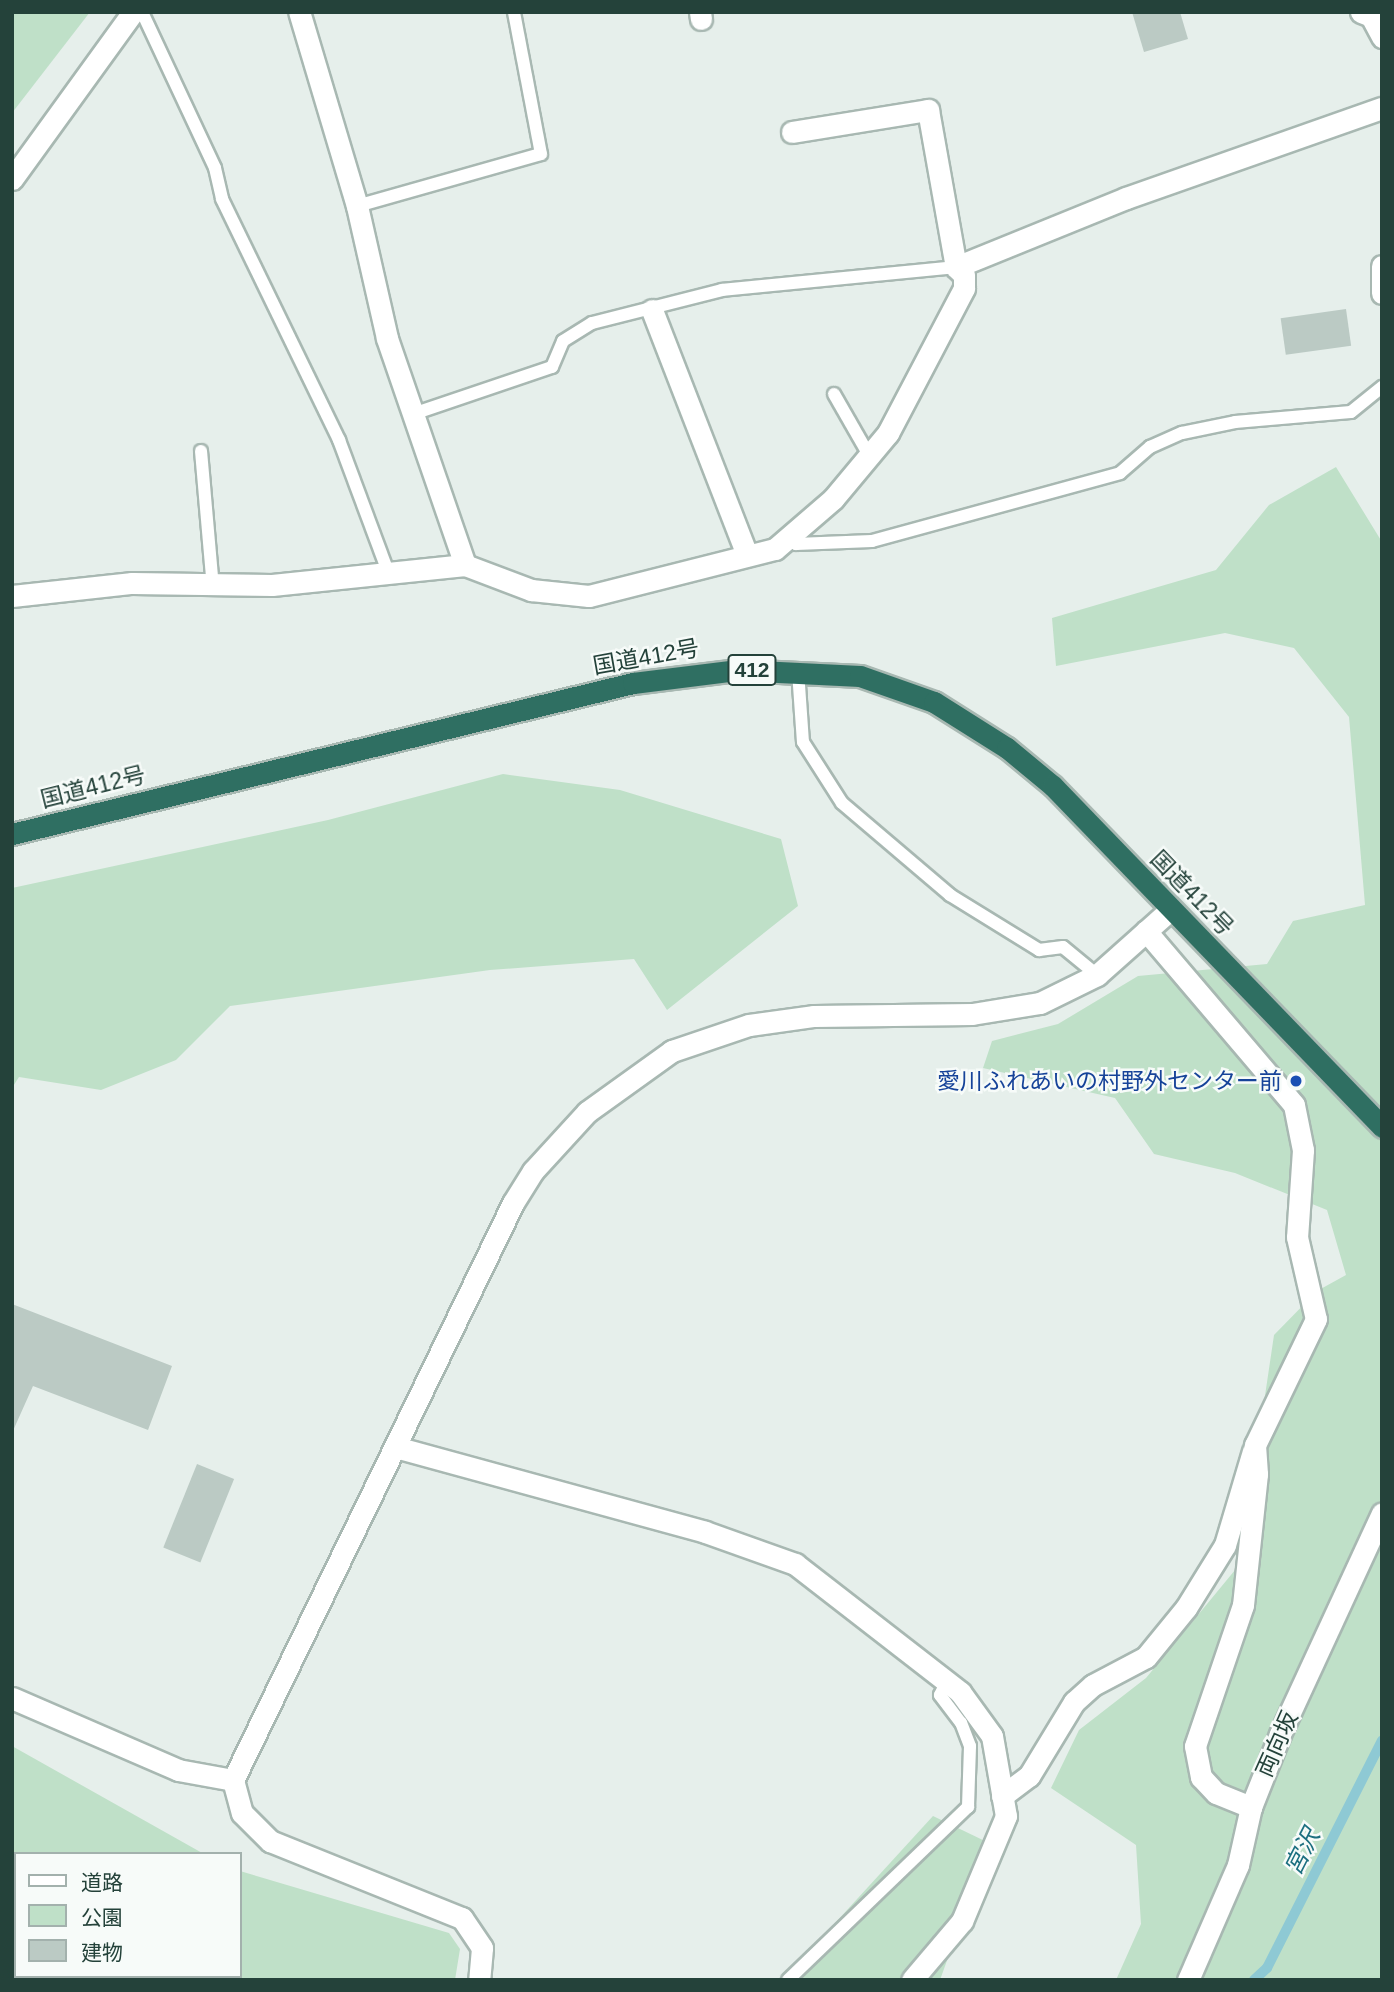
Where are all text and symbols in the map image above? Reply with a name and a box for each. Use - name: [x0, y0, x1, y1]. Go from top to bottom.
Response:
- street label: 国道412号: [591, 634, 701, 680]
- road number: 412: [726, 652, 778, 688]
- street label: 国道412号: [38, 761, 148, 813]
- street label: 国道412号: [1145, 845, 1239, 941]
- place label: 愛川ふれあいの村野外センター前: [937, 1067, 1282, 1095]
- marker: 愛川ふれあいの村野外センター前: [1288, 1073, 1304, 1089]
- street label: 両向坂: [1250, 1707, 1304, 1781]
- water label: 宮沢: [1278, 1824, 1326, 1880]
- legend: [14, 1852, 242, 1978]
- text: 道路: [81, 1871, 123, 1894]
- text: 公園: [81, 1906, 123, 1929]
- text: 建物: [81, 1941, 123, 1964]

